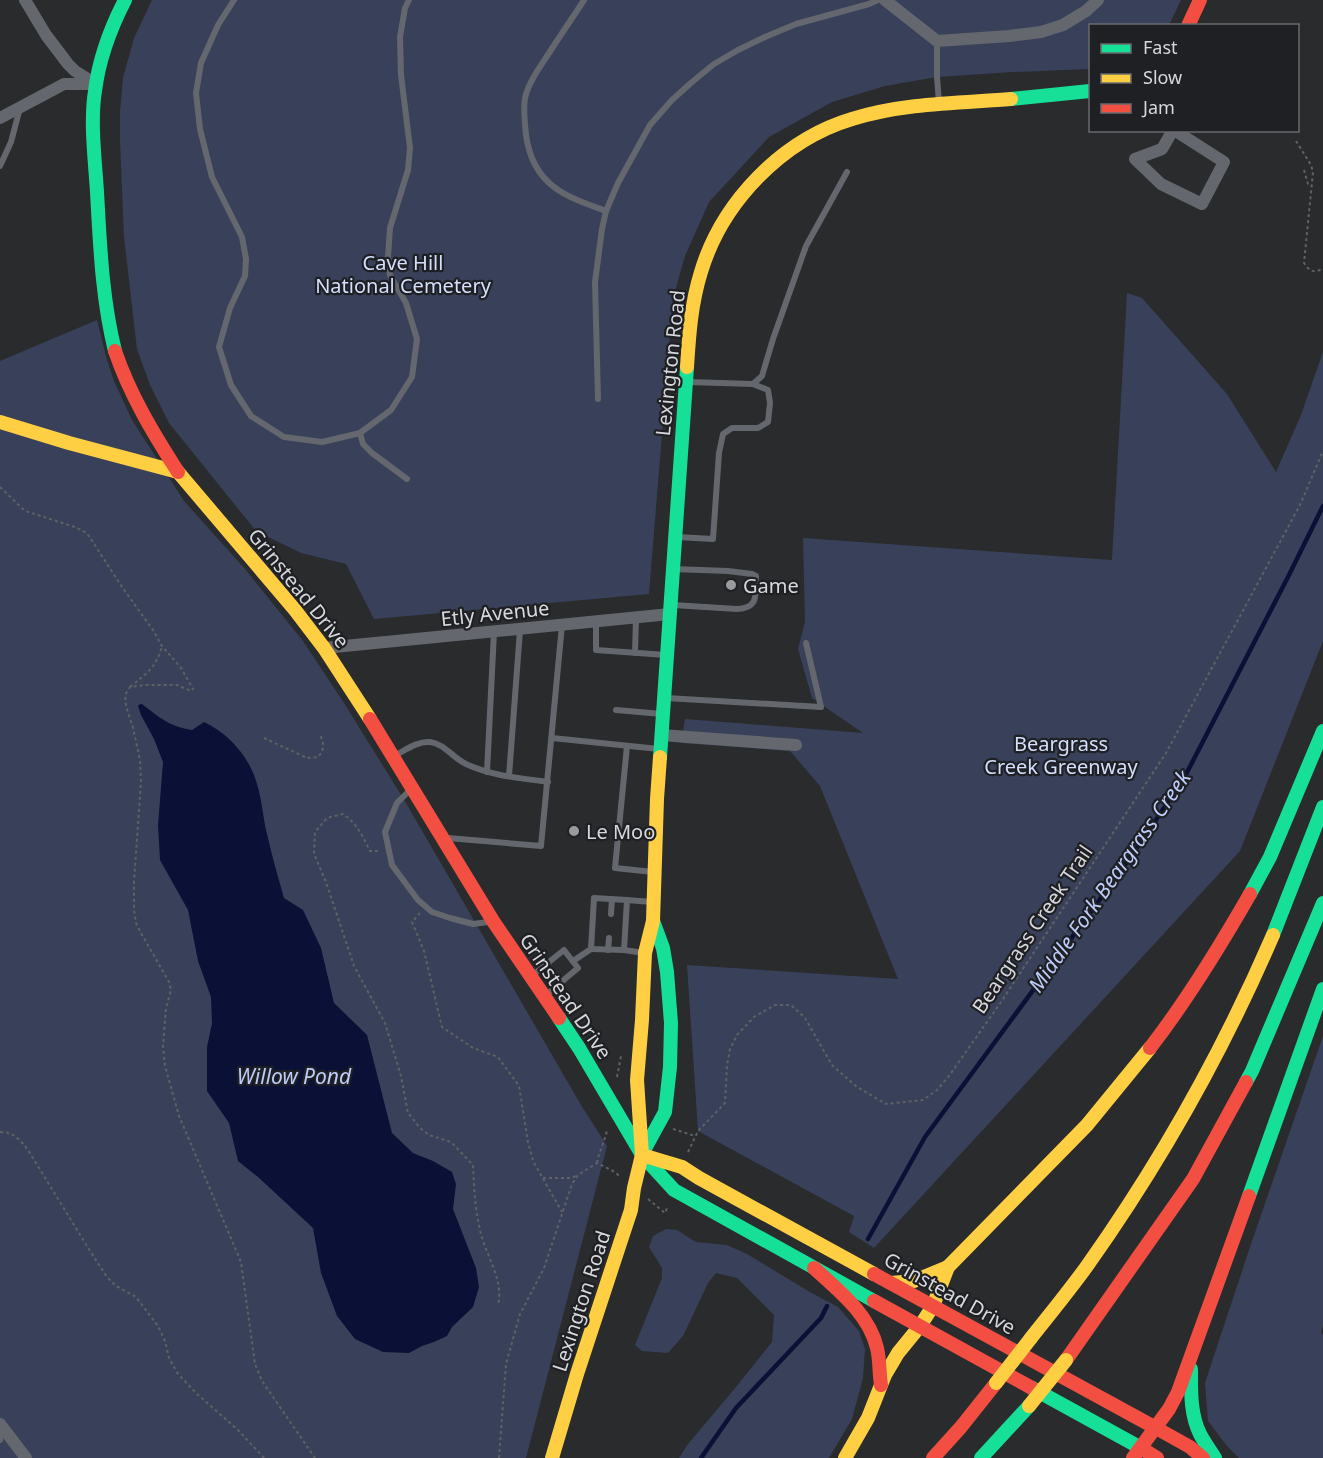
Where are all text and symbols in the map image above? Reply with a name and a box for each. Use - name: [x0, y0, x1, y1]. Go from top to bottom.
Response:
- legend: [1089, 24, 1299, 132]
- text: Fast: [1143, 35, 1178, 59]
- text: Slow: [1143, 65, 1182, 89]
- text: Jam: [1141, 95, 1175, 119]
- park label: Cave Hill National Cemetery: [315, 249, 492, 299]
- street label: Lexington Road: [649, 289, 691, 437]
- street label: Grinstead Drive: [242, 523, 356, 653]
- place label: Game: [743, 572, 799, 599]
- marker: Game: [724, 578, 738, 592]
- street label: Etly Avenue: [439, 594, 551, 632]
- park label: Beargrass Creek Greenway: [984, 730, 1139, 780]
- water label: Middle Fork Beargrass Creek: [1021, 763, 1197, 998]
- place label: Le Moo: [586, 818, 655, 845]
- marker: Le Moo: [567, 824, 581, 838]
- street label: Beargrass Creek Trail: [966, 839, 1098, 1019]
- street label: Grinstead Drive: [514, 928, 618, 1064]
- water label: Willow Pond: [237, 1062, 352, 1090]
- street label: Lexington Road: [545, 1227, 617, 1375]
- street label: Grinstead Drive: [879, 1246, 1021, 1340]

